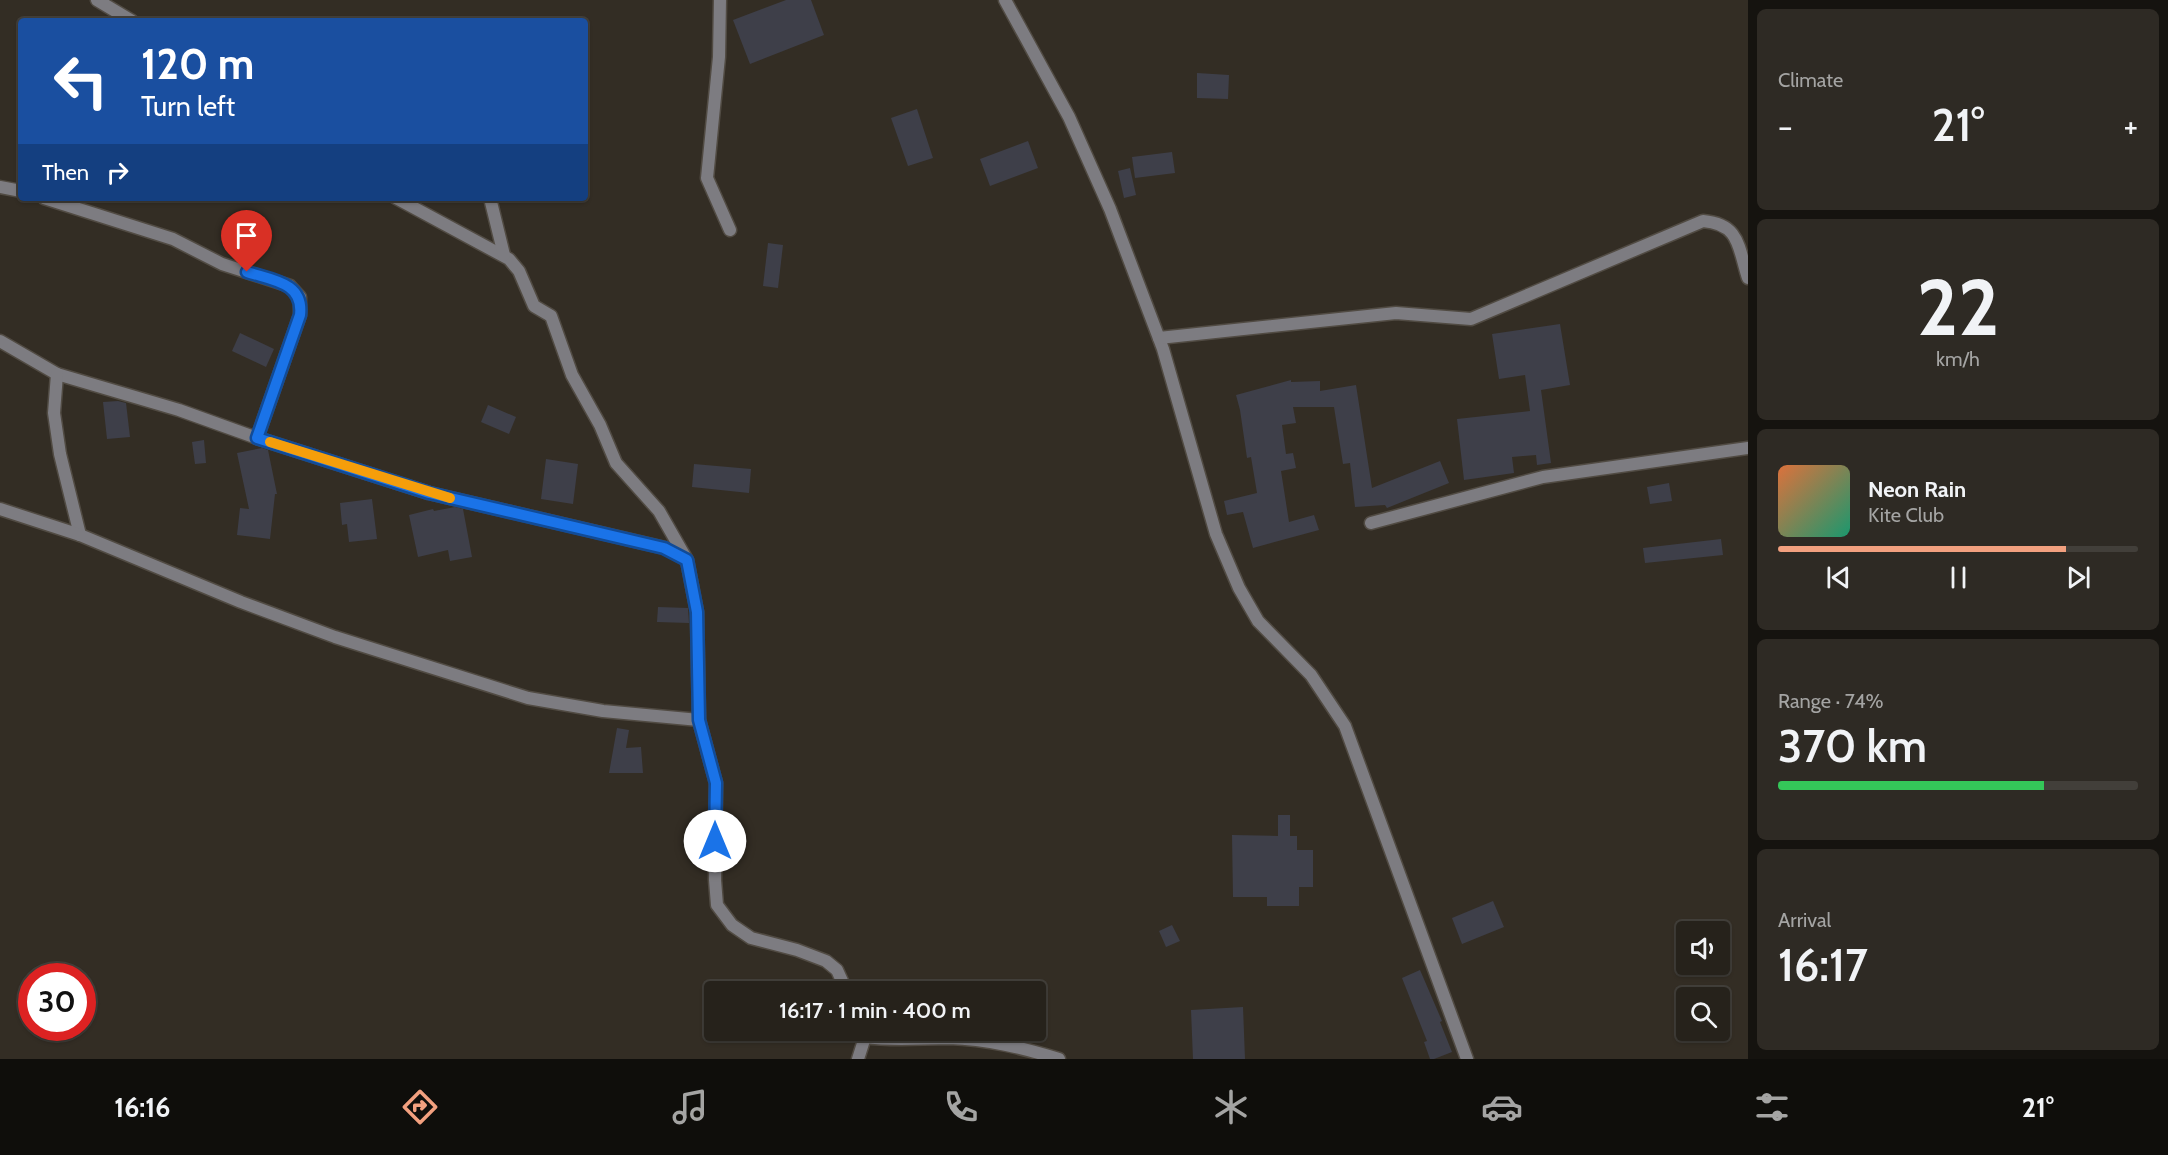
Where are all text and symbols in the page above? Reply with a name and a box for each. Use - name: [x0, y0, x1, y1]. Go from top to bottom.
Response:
- text: 120 m: [141, 38, 254, 90]
- icon: left: [42, 42, 120, 120]
- text: Climate: [1778, 68, 1843, 92]
- text: Turn left: [141, 90, 235, 123]
- text: 21°: [1932, 98, 1984, 152]
- text: −: [1778, 106, 1793, 146]
- text: +: [2123, 106, 2138, 146]
- icon: right: [101, 156, 134, 189]
- text: Then: [42, 159, 89, 186]
- pin: [221, 210, 272, 272]
- icon: arrive: [230, 219, 263, 252]
- text: 22: [1917, 260, 1999, 355]
- text: km/h: [1936, 347, 1980, 371]
- text: Neon Rain: [1868, 476, 1966, 503]
- text: Kite Club: [1868, 503, 1944, 527]
- icon: previous: [1822, 561, 1855, 594]
- icon: pause: [1942, 561, 1975, 594]
- icon: next: [2062, 561, 2095, 594]
- text: Range · 74%: [1778, 689, 1884, 713]
- text: 370 km: [1778, 719, 1927, 773]
- position arrow: [683, 809, 747, 873]
- text: Arrival: [1778, 908, 1831, 932]
- map controls: [1676, 921, 1730, 1041]
- button: sound: [1676, 921, 1730, 975]
- text: 16:17: [1778, 938, 1868, 992]
- speed limit sign: 30: [18, 963, 96, 1041]
- button: search: [1676, 987, 1730, 1041]
- text: 16:17 · 1 min · 400 m: [779, 997, 971, 1024]
- icon: directions: [399, 1086, 441, 1128]
- icon: music: [669, 1086, 711, 1128]
- icon: phone: [940, 1086, 982, 1128]
- icon: climate: [1210, 1086, 1252, 1128]
- icon: car: [1481, 1086, 1523, 1128]
- icon: filters: [1751, 1086, 1793, 1128]
- text: 16:16: [114, 1091, 171, 1124]
- text: 21°: [2022, 1091, 2054, 1124]

